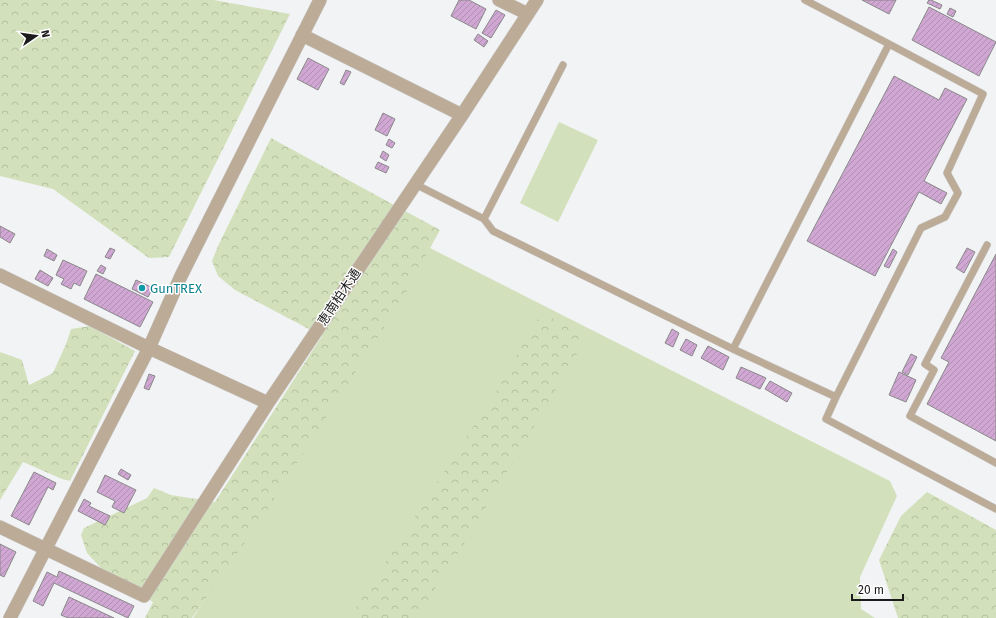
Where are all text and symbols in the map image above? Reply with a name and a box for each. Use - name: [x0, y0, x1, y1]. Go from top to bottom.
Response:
- north arrow: [16, 16, 56, 56]
- text: N: [38, 29, 52, 39]
- street label: 恵南柏木通: [315, 266, 363, 328]
- place label: GunTREX: [150, 281, 202, 296]
- marker: GunTREX: [137, 283, 147, 293]
- scale bar: [852, 576, 903, 602]
- text: 20 m: [858, 583, 884, 597]

